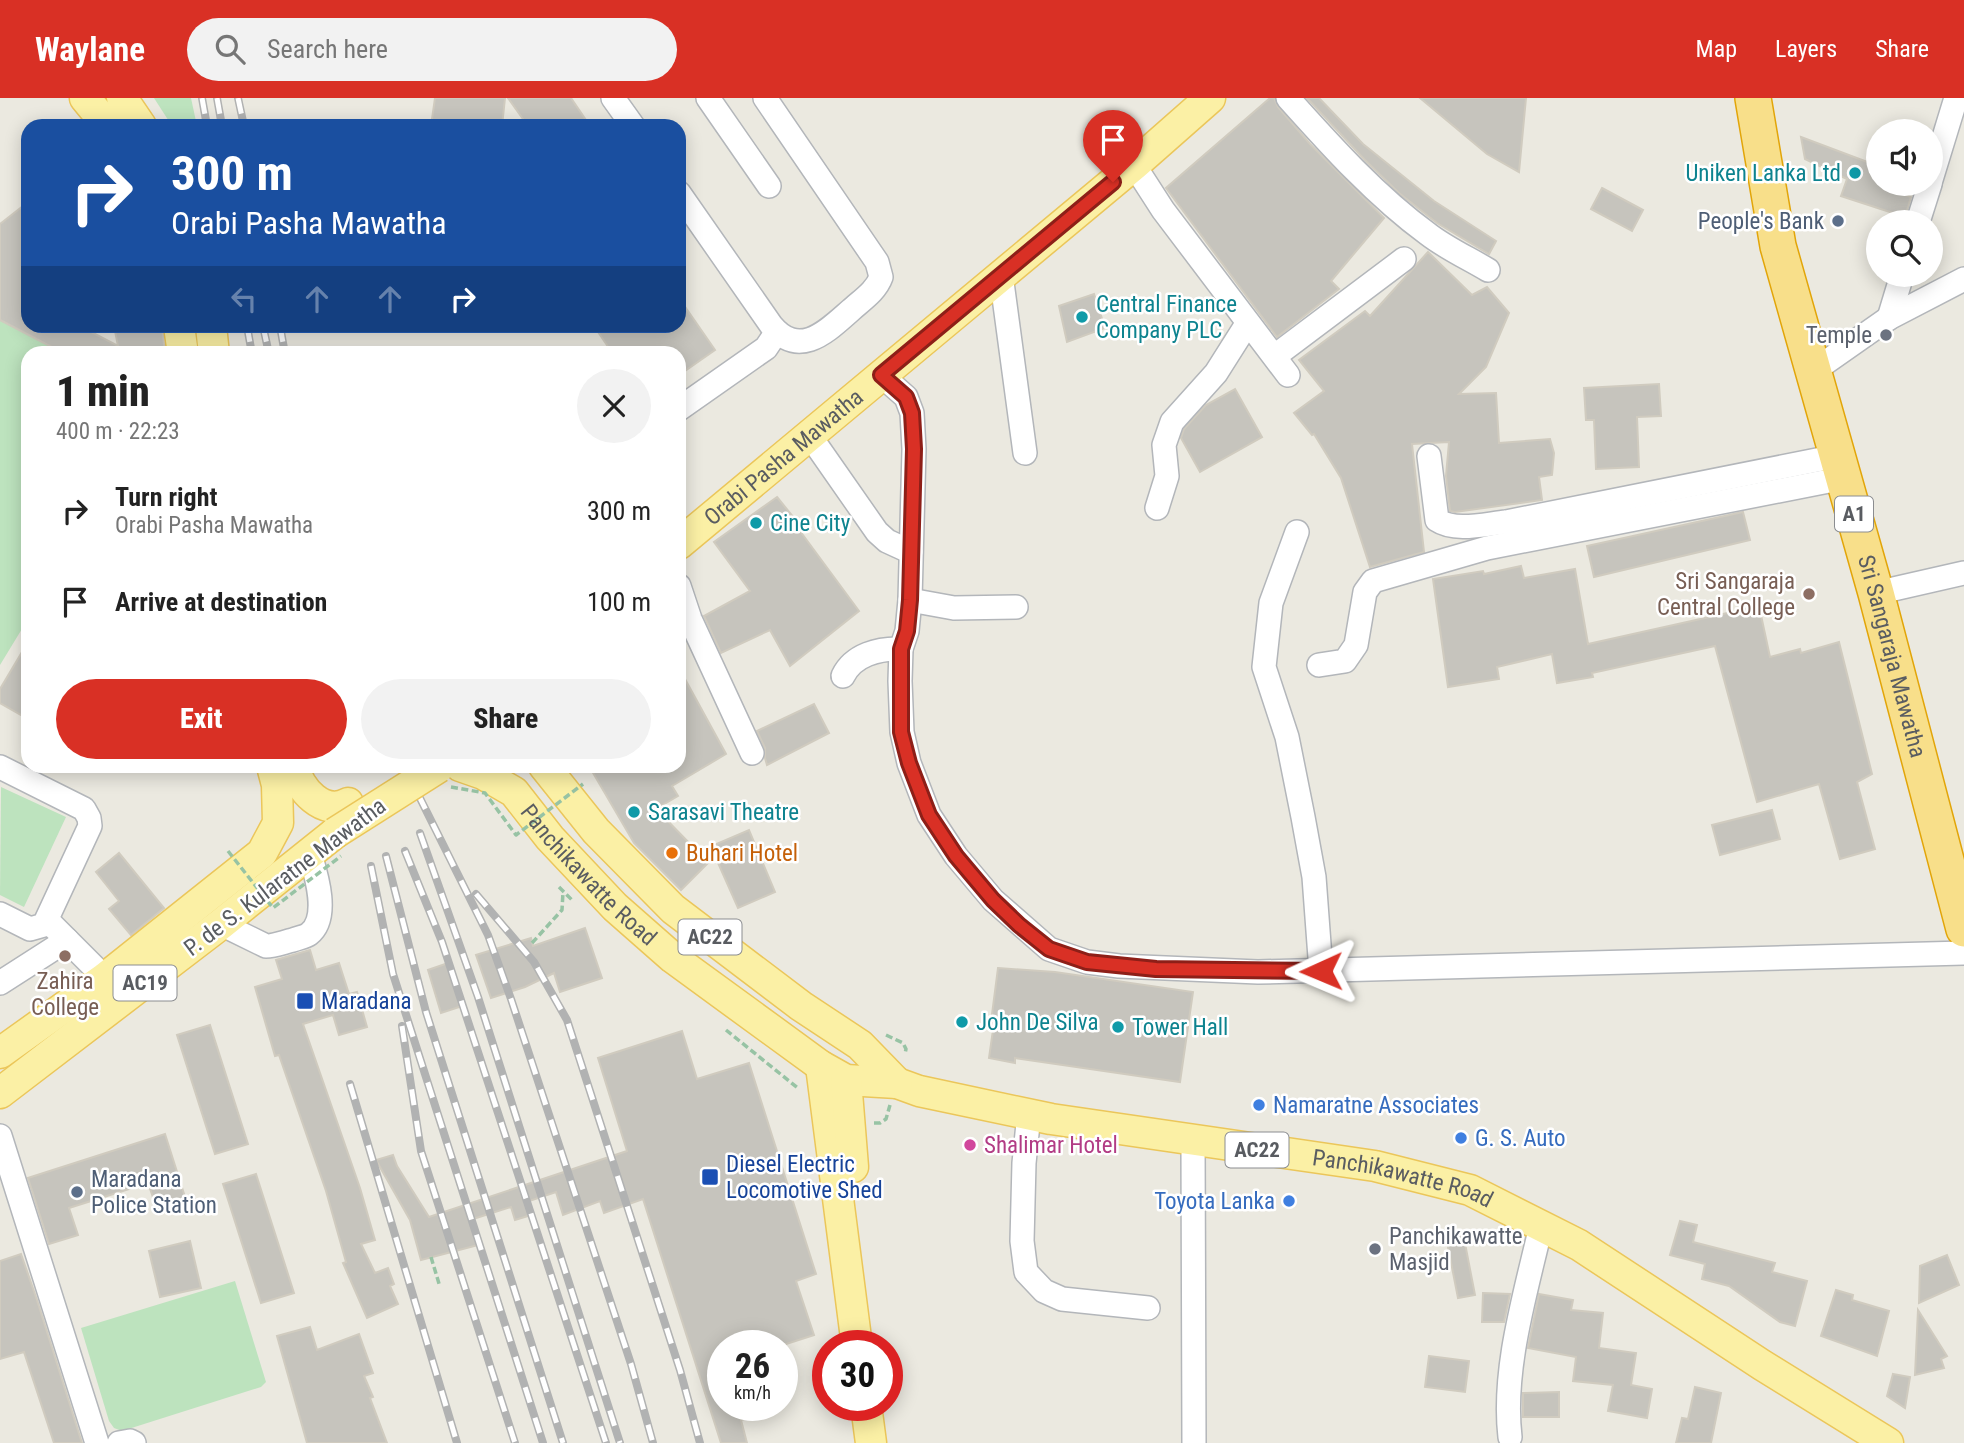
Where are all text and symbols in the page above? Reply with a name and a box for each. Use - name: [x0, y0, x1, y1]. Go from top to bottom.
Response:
- search box: [187, 18, 677, 81]
- text: Waylane: [35, 30, 145, 69]
- icon: search: [211, 30, 249, 68]
- text: Search here: [267, 34, 388, 64]
- text: Map: [1696, 35, 1737, 63]
- text: Layers: [1775, 35, 1837, 63]
- text: Share: [1875, 35, 1929, 63]
- pin: [1083, 110, 1143, 182]
- map controls: [1866, 119, 1943, 287]
- button: sound: [1866, 119, 1943, 196]
- icon: arrive: [1094, 121, 1132, 159]
- text: 300 m: [171, 145, 293, 202]
- icon: right: [56, 147, 147, 238]
- place label: Uniken Lanka Ltd: [1685, 160, 1841, 187]
- marker: Uniken Lanka Ltd: [1847, 165, 1863, 181]
- text: Orabi Pasha Mawatha: [171, 204, 447, 242]
- place label: People's Bank: [1698, 208, 1825, 235]
- button: search: [1866, 210, 1943, 287]
- marker: People's Bank: [1830, 213, 1846, 229]
- icon: left: [225, 280, 263, 318]
- icon: ahead: [298, 280, 336, 318]
- icon: ahead: [371, 280, 409, 318]
- icon: right: [444, 280, 482, 318]
- place label: Central Finance Company PLC: [1096, 291, 1237, 344]
- marker: Central Finance Company PLC: [1074, 309, 1090, 325]
- place label: Temple: [1806, 322, 1872, 349]
- marker: Temple: [1878, 327, 1894, 343]
- text: 1 min: [56, 367, 150, 416]
- button: close: [577, 369, 651, 443]
- street label: Orabi Pasha Mawatha: [699, 383, 868, 531]
- text: 400 m · 22:23: [56, 418, 180, 445]
- text: Turn right: [115, 482, 217, 512]
- icon: right: [56, 492, 94, 530]
- text: 300 m: [587, 496, 651, 526]
- road number: A1: [1835, 496, 1873, 532]
- place label: Cine City: [770, 510, 851, 537]
- text: Orabi Pasha Mawatha: [115, 512, 313, 539]
- marker: Cine City: [748, 515, 764, 531]
- street label: Sri Sangaraja Mawatha: [1852, 552, 1932, 760]
- place label: Sri Sangaraja Central College: [1657, 568, 1795, 621]
- icon: arrive: [56, 583, 94, 621]
- marker: Sri Sangaraja Central College: [1801, 586, 1817, 602]
- text: Arrive at destination: [115, 587, 327, 617]
- text: 100 m: [587, 587, 651, 617]
- button: Exit: [56, 679, 347, 759]
- button: Share: [361, 679, 651, 759]
- street label: P. de S. Kularatne Mawatha: [179, 792, 391, 962]
- street label: Panchikawatte Road: [515, 799, 662, 951]
- place label: Sarasavi Theatre: [648, 799, 799, 826]
- marker: Sarasavi Theatre: [626, 804, 642, 820]
- place label: Buhari Hotel: [686, 840, 798, 867]
- marker: Buhari Hotel: [664, 845, 680, 861]
- road number: AC22: [678, 920, 742, 954]
- position arrow: [1284, 934, 1358, 1008]
- marker: Zahira College: [57, 948, 73, 964]
- road number: AC19: [114, 966, 176, 1001]
- place label: Zahira College: [31, 968, 99, 1021]
- place label: Maradana: [321, 988, 412, 1015]
- marker: Maradana: [295, 991, 315, 1011]
- place label: John De Silva: [976, 1009, 1099, 1036]
- marker: John De Silva: [954, 1014, 970, 1030]
- place label: Tower Hall: [1132, 1014, 1228, 1041]
- marker: Tower Hall: [1110, 1019, 1126, 1035]
- place label: Namaratne Associates: [1273, 1092, 1479, 1119]
- marker: Namaratne Associates: [1251, 1097, 1267, 1113]
- place label: G. S. Auto: [1475, 1125, 1566, 1152]
- marker: G. S. Auto: [1453, 1130, 1469, 1146]
- place label: Shalimar Hotel: [984, 1132, 1118, 1159]
- road number: AC22: [1226, 1132, 1288, 1168]
- marker: Shalimar Hotel: [962, 1137, 978, 1153]
- street label: Panchikawatte Road: [1311, 1144, 1498, 1213]
- place label: Diesel Electric Locomotive Shed: [726, 1151, 883, 1204]
- place label: Maradana Police Station: [91, 1166, 217, 1219]
- marker: Diesel Electric Locomotive Shed: [700, 1167, 720, 1187]
- marker: Maradana Police Station: [69, 1184, 85, 1200]
- place label: Toyota Lanka: [1154, 1188, 1275, 1215]
- marker: Toyota Lanka: [1281, 1193, 1297, 1209]
- place label: Panchikawatte Masjid: [1389, 1223, 1523, 1276]
- marker: Panchikawatte Masjid: [1367, 1241, 1383, 1257]
- speed limit sign: 30: [812, 1330, 903, 1421]
- text: 26: [735, 1346, 770, 1387]
- text: km/h: [734, 1382, 771, 1403]

